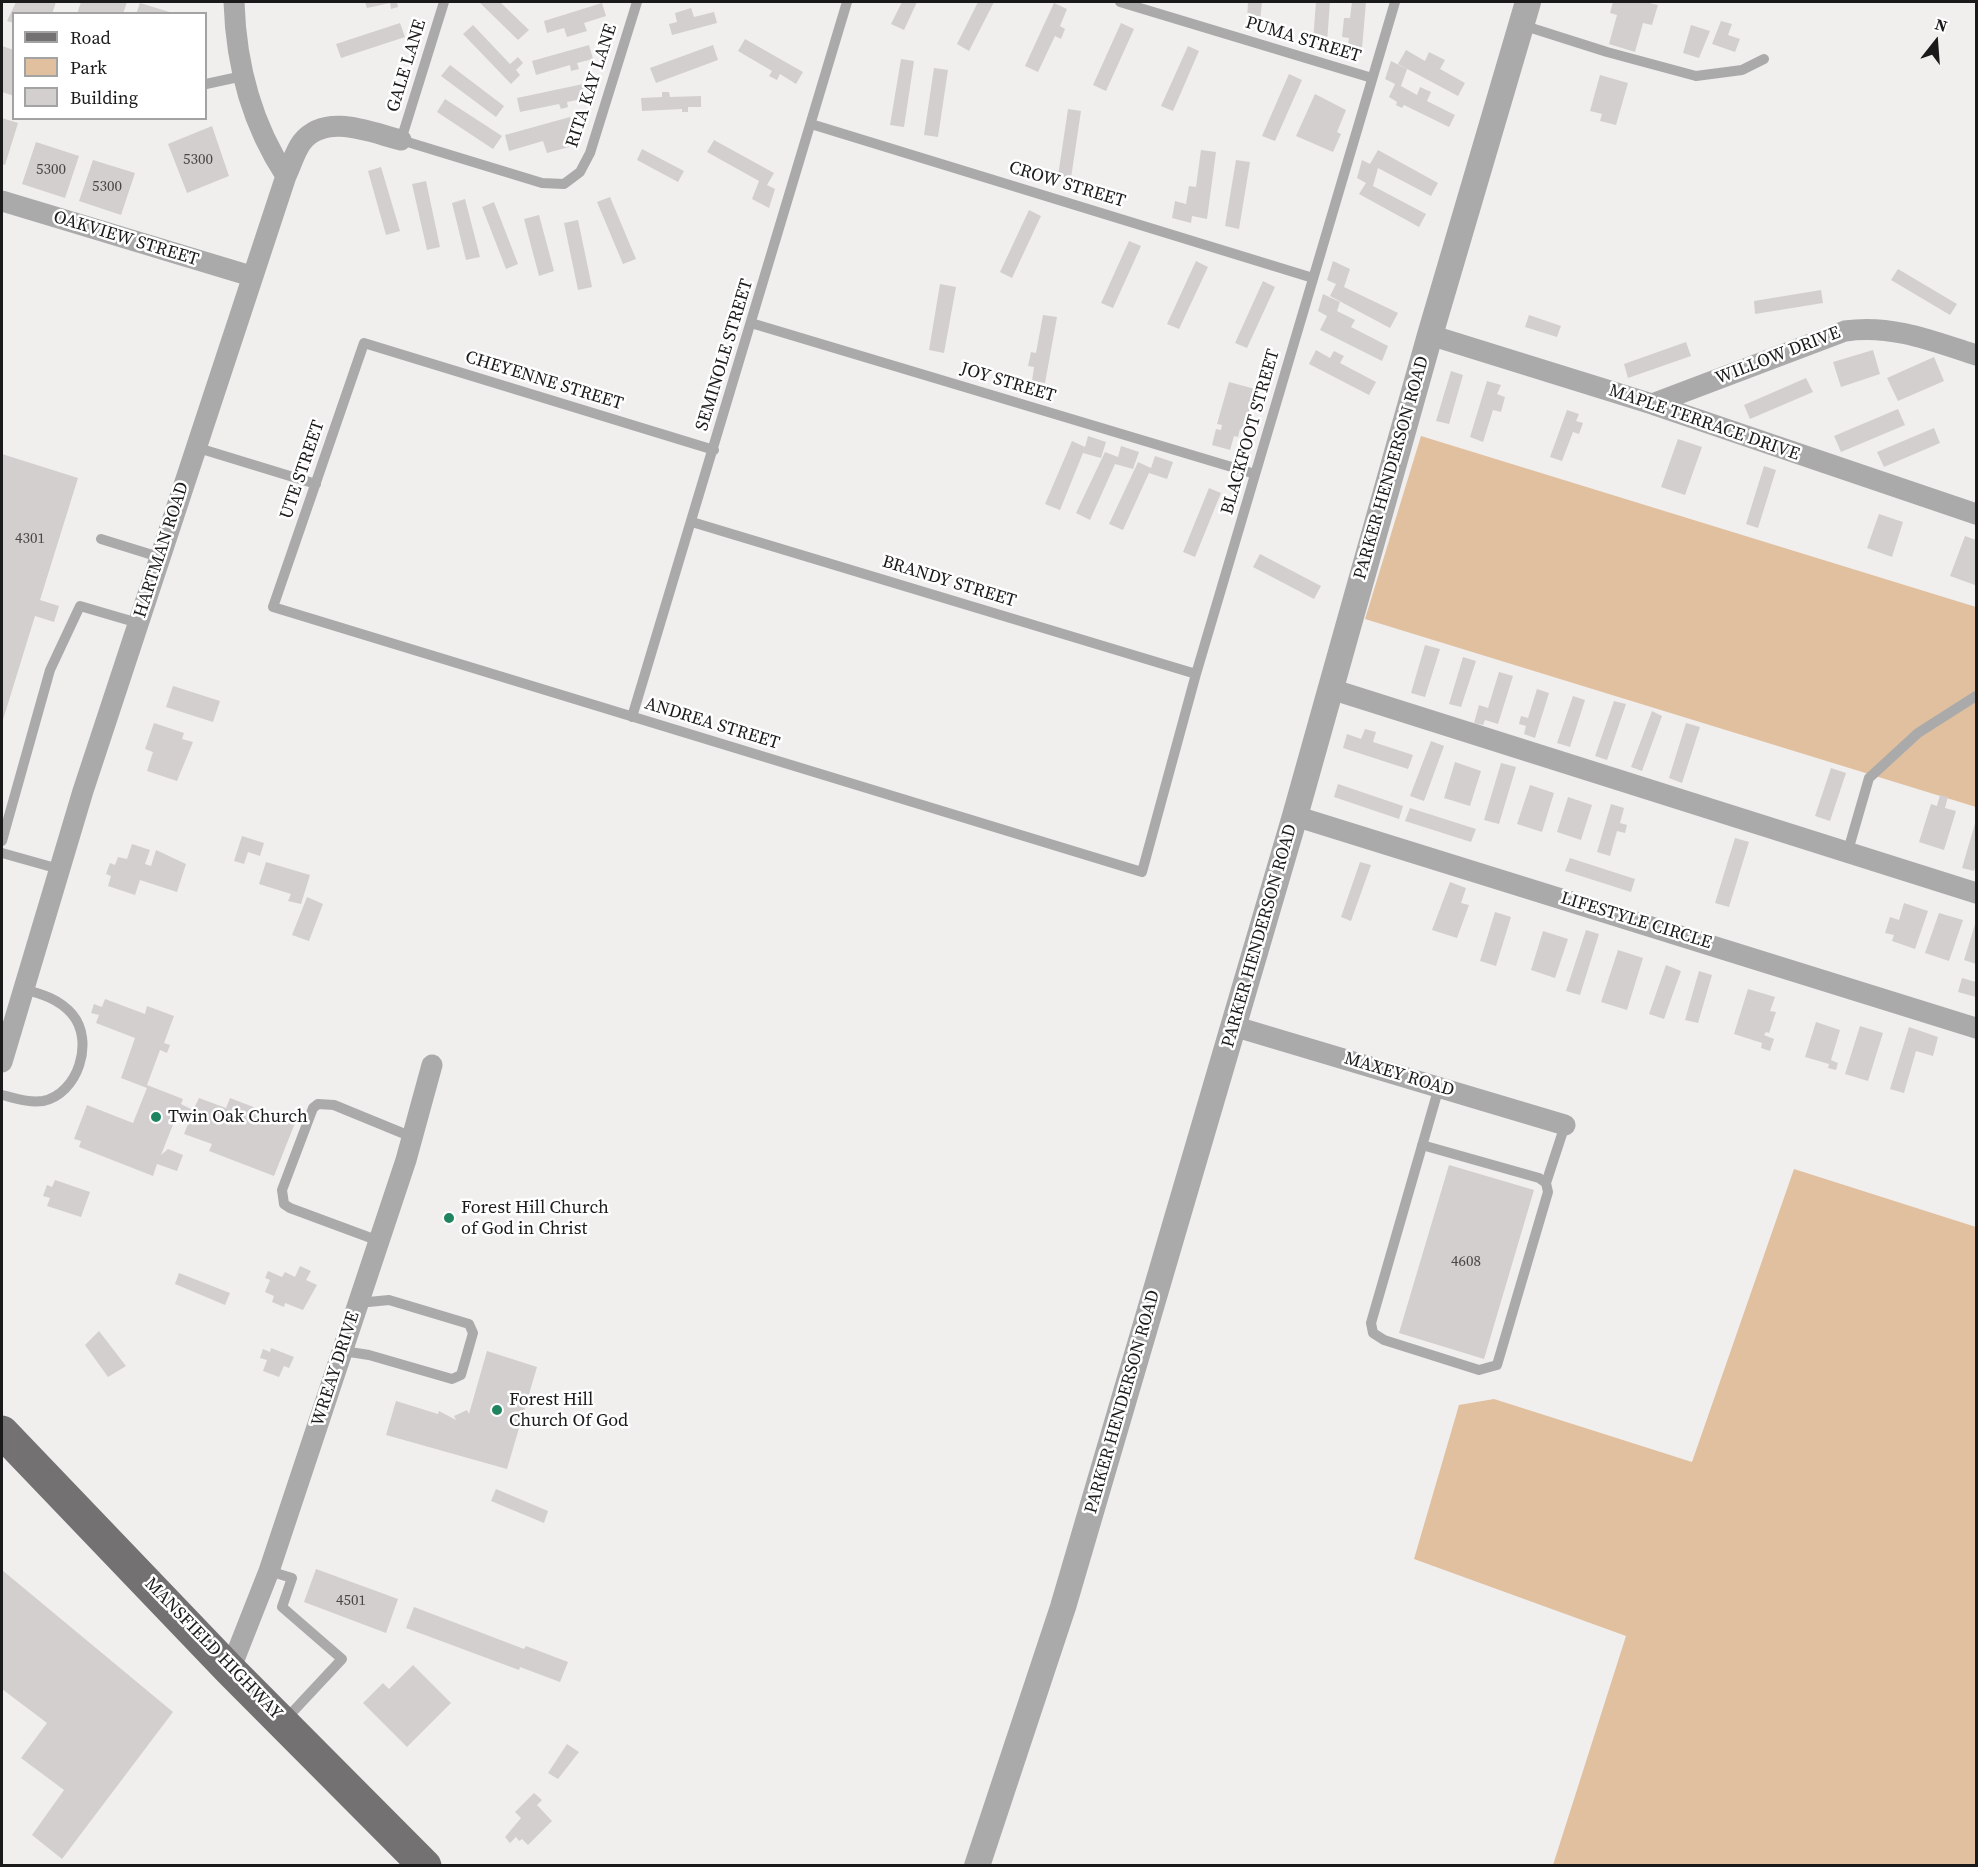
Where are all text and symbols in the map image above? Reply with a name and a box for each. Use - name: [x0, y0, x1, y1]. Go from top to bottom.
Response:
- legend: [12, 12, 207, 120]
- street label: PUMA STREET: [1243, 12, 1363, 68]
- north arrow: [1906, 12, 1966, 72]
- text: N: [1932, 13, 1950, 37]
- street label: GALE LANE: [383, 17, 431, 115]
- street label: RITA KAY LANE: [562, 21, 622, 151]
- text: Road: [70, 25, 111, 50]
- text: Park: [70, 55, 107, 80]
- text: Building: [70, 85, 138, 110]
- house number: 5300: [183, 151, 213, 169]
- street label: CROW STREET: [1006, 157, 1128, 213]
- house number: 5300: [36, 161, 66, 179]
- house number: 5300: [92, 178, 122, 196]
- street label: OAKVIEW STREET: [51, 207, 201, 271]
- street label: SEMINOLE STREET: [692, 276, 758, 434]
- street label: WILLOW DRIVE: [1712, 322, 1844, 390]
- street label: CHEYENNE STREET: [462, 347, 626, 415]
- street label: BLACKFOOT STREET: [1217, 347, 1285, 517]
- street label: PARKER HENDERSON ROAD: [1350, 354, 1434, 582]
- street label: JOY STREET: [958, 358, 1058, 408]
- street label: MAPLE TERRACE DRIVE: [1606, 380, 1802, 466]
- street label: UTE STREET: [276, 418, 330, 522]
- street label: HARTMAN ROAD: [130, 479, 194, 621]
- house number: 4301: [15, 530, 45, 548]
- street label: BRANDY STREET: [879, 551, 1019, 613]
- street label: ANDREA STREET: [642, 693, 782, 755]
- street label: PARKER HENDERSON ROAD: [1218, 822, 1302, 1050]
- street label: LIFESTYLE CIRCLE: [1558, 888, 1714, 954]
- street label: MAXEY ROAD: [1341, 1048, 1457, 1102]
- place label: Twin Oak Church: [168, 1106, 308, 1128]
- marker: Twin Oak Church: [149, 1110, 163, 1124]
- place label: Forest Hill Church of God in Christ: [461, 1197, 609, 1240]
- marker: Forest Hill Church of God in Christ: [442, 1211, 456, 1225]
- house number: 4608: [1451, 1253, 1481, 1271]
- street label: PARKER HENDERSON ROAD: [1081, 1288, 1165, 1516]
- street label: WREAY DRIVE: [307, 1309, 365, 1429]
- place label: Forest Hill Church Of God: [509, 1389, 628, 1432]
- marker: Forest Hill Church Of God: [490, 1403, 504, 1417]
- street label: MANSFIELD HIGHWAY: [140, 1574, 286, 1724]
- house number: 4501: [336, 1592, 366, 1610]

